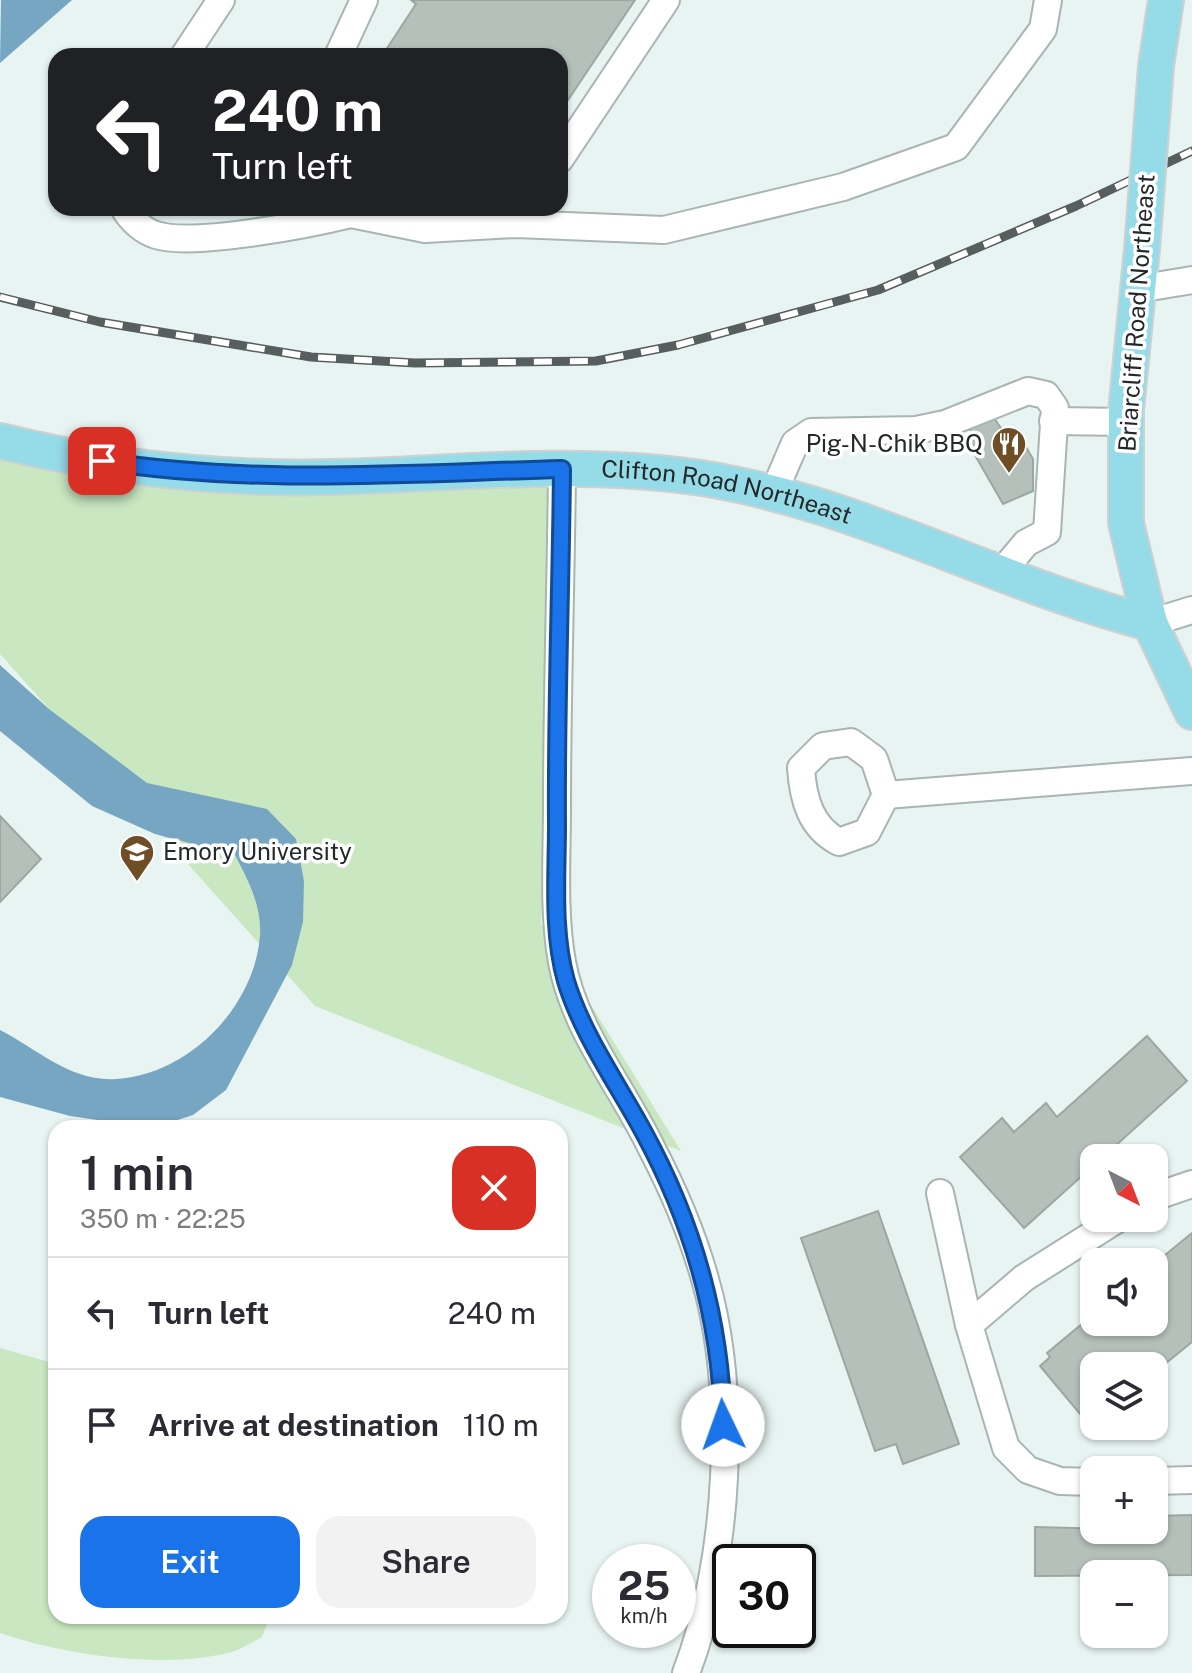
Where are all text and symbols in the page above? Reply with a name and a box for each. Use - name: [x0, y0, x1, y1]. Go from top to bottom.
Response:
- text: 240 m: [212, 78, 383, 144]
- icon: left: [80, 80, 184, 184]
- text: Turn left: [212, 145, 353, 187]
- street label: Briarcliff Road Northeast: [1112, 173, 1160, 453]
- restaurant icon: Pig-N-Chik BBQ: [990, 425, 1028, 475]
- pin: [68, 427, 136, 495]
- place label: Pig-N-Chik BBQ: [806, 429, 983, 457]
- icon: arrive: [80, 439, 124, 483]
- street label: Clifton Road Northeast: [601, 454, 856, 529]
- school or university icon: Emory University: [118, 833, 156, 883]
- place label: Emory University: [163, 837, 352, 865]
- text: 1 min: [80, 1144, 194, 1201]
- north arrow: [1080, 1144, 1168, 1232]
- map controls: [1080, 1144, 1168, 1648]
- button: close: [452, 1146, 536, 1230]
- text: 350 m · 22:25: [80, 1203, 246, 1234]
- button: sound: [1080, 1248, 1168, 1336]
- icon: left: [80, 1291, 124, 1335]
- text: Turn left: [148, 1295, 269, 1331]
- text: 240 m: [448, 1295, 536, 1331]
- button: layers: [1080, 1352, 1168, 1440]
- position arrow: [681, 1383, 765, 1467]
- icon: arrive: [80, 1403, 124, 1447]
- text: Arrive at destination: [148, 1407, 439, 1443]
- text: 110 m: [463, 1407, 539, 1443]
- button: +: [1080, 1456, 1168, 1544]
- button: Exit: [80, 1516, 300, 1608]
- button: Share: [316, 1516, 536, 1608]
- speed limit sign: 30: [712, 1544, 816, 1648]
- button: −: [1080, 1560, 1168, 1648]
- text: 25: [618, 1562, 670, 1609]
- text: km/h: [620, 1604, 668, 1628]

